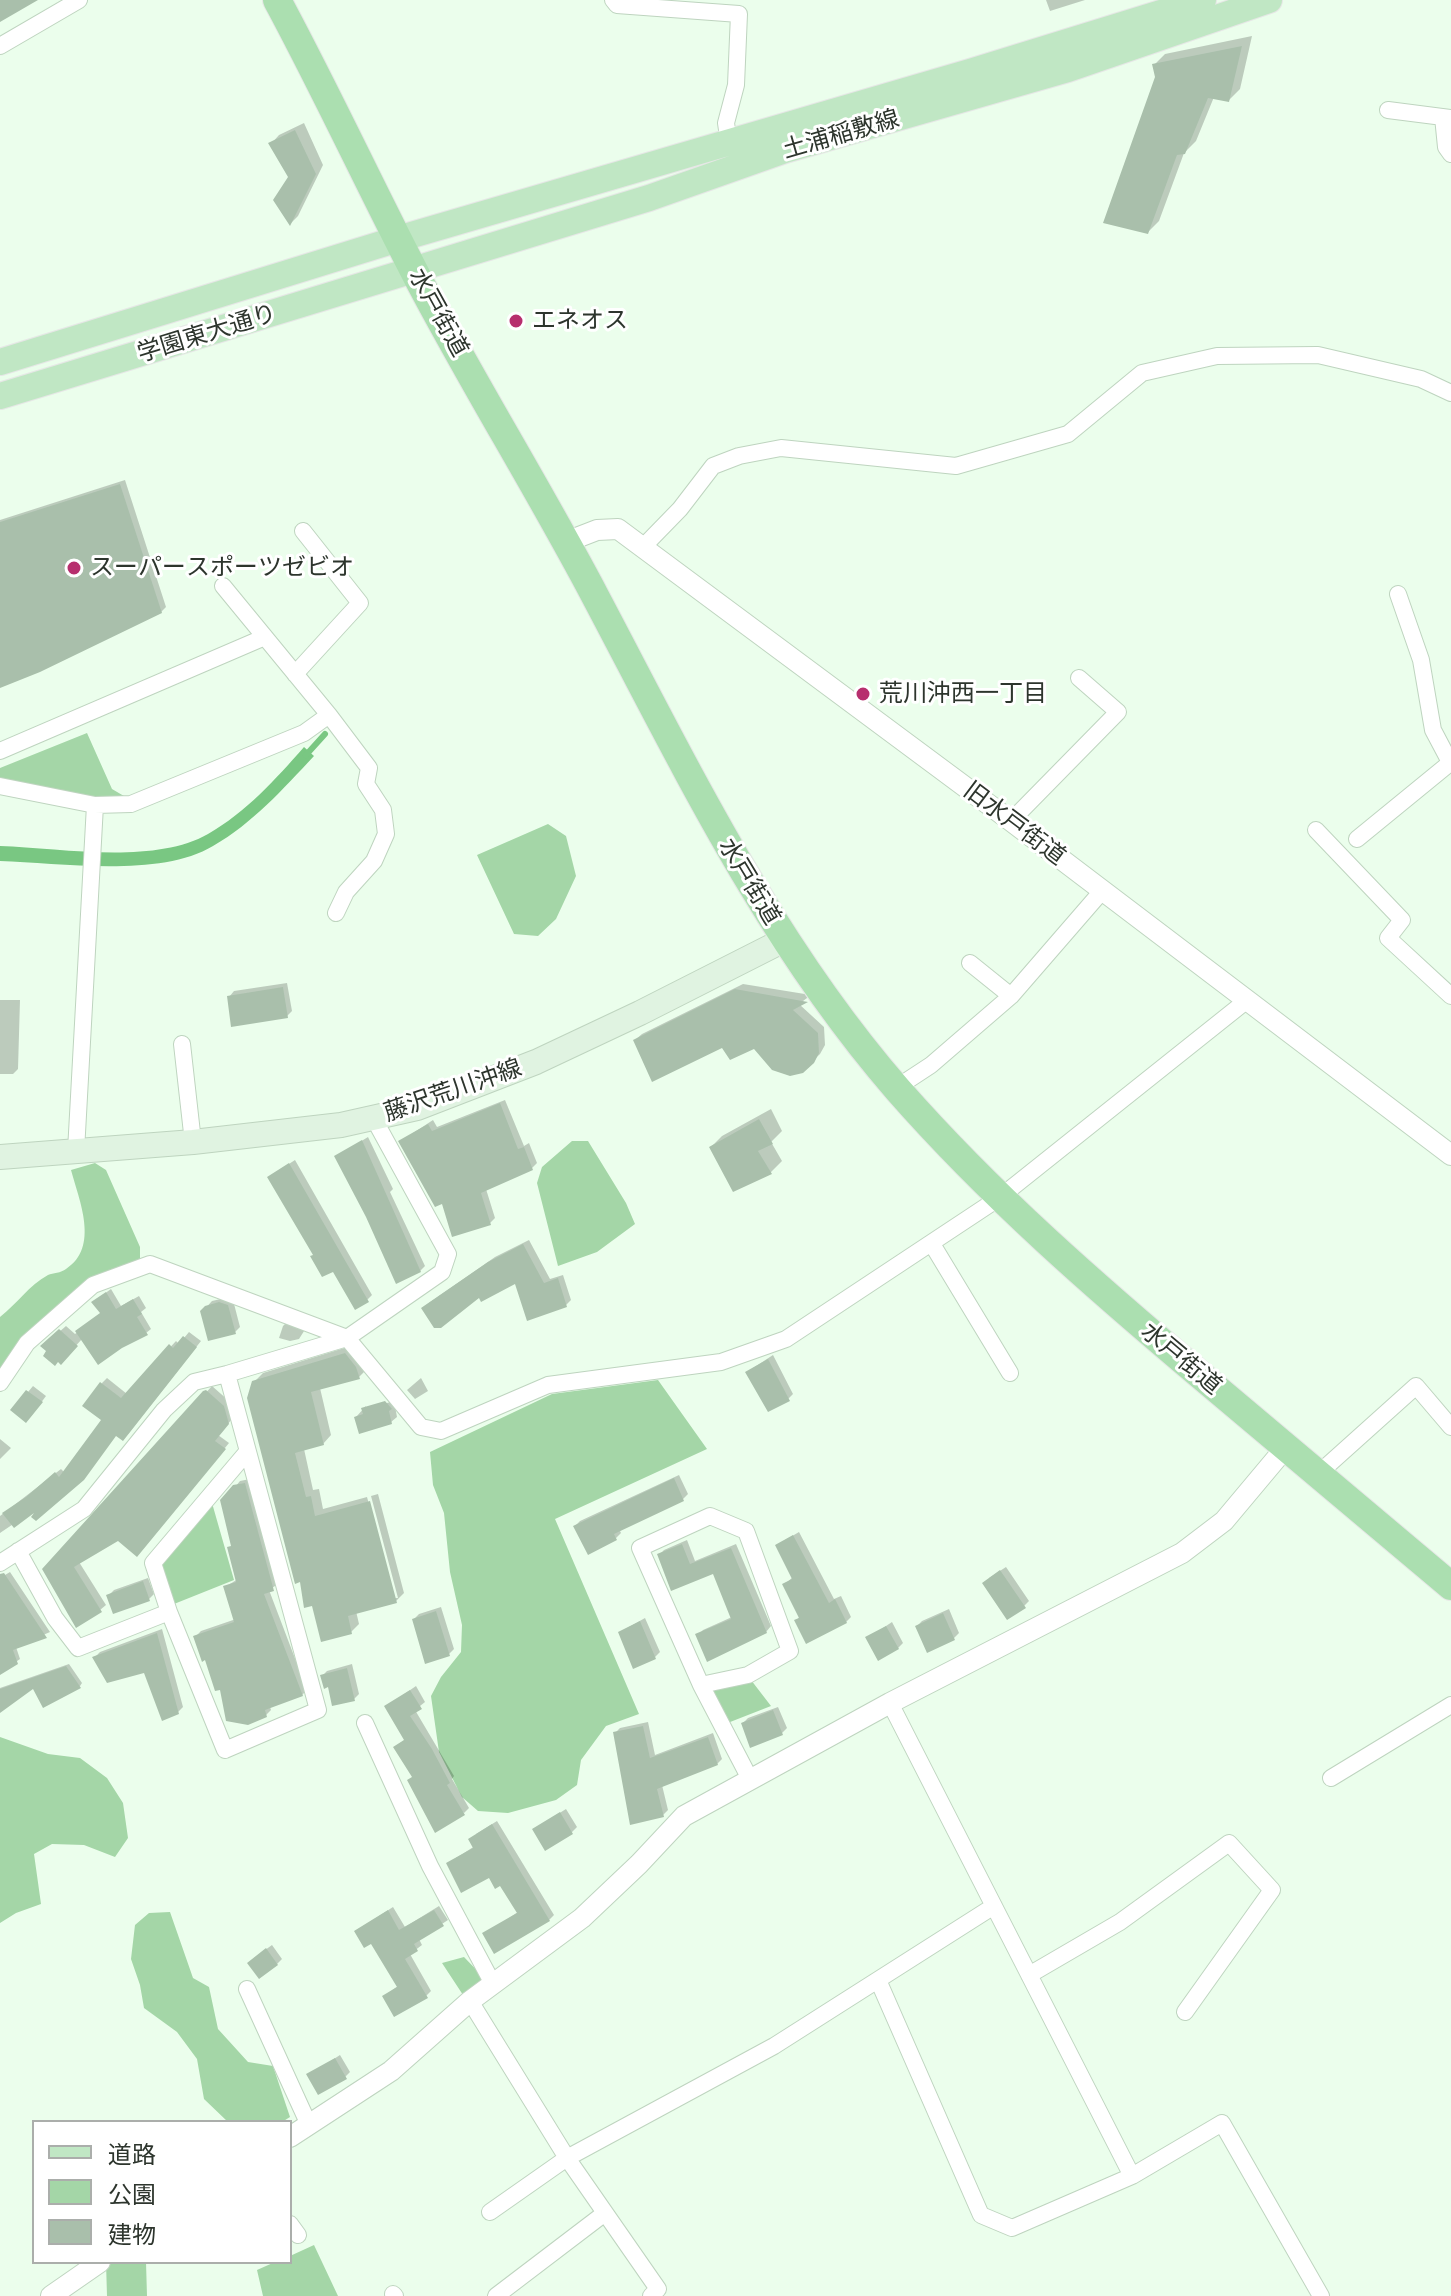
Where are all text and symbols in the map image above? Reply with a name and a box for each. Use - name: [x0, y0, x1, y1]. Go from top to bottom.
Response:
- street label: 土浦稲敷線: [779, 105, 903, 165]
- street label: 水戸街道: [402, 264, 474, 362]
- street label: 学園東大通り: [134, 299, 280, 369]
- place label: エネオス: [532, 307, 628, 335]
- marker: エネオス: [507, 312, 525, 330]
- place label: スーパースポーツゼビオ: [90, 554, 354, 582]
- marker: スーパースポーツゼビオ: [65, 559, 83, 577]
- place label: 荒川沖西一丁目: [879, 680, 1047, 708]
- marker: 荒川沖西一丁目: [854, 685, 872, 703]
- street label: 旧水戸街道: [957, 776, 1071, 872]
- street label: 水戸街道: [712, 833, 786, 931]
- street label: 藤沢荒川沖線: [380, 1054, 526, 1128]
- street label: 水戸街道: [1135, 1317, 1227, 1401]
- legend: [32, 2120, 292, 2264]
- text: 道路: [108, 2137, 156, 2170]
- text: 公園: [108, 2177, 156, 2210]
- text: 建物: [108, 2217, 156, 2250]

